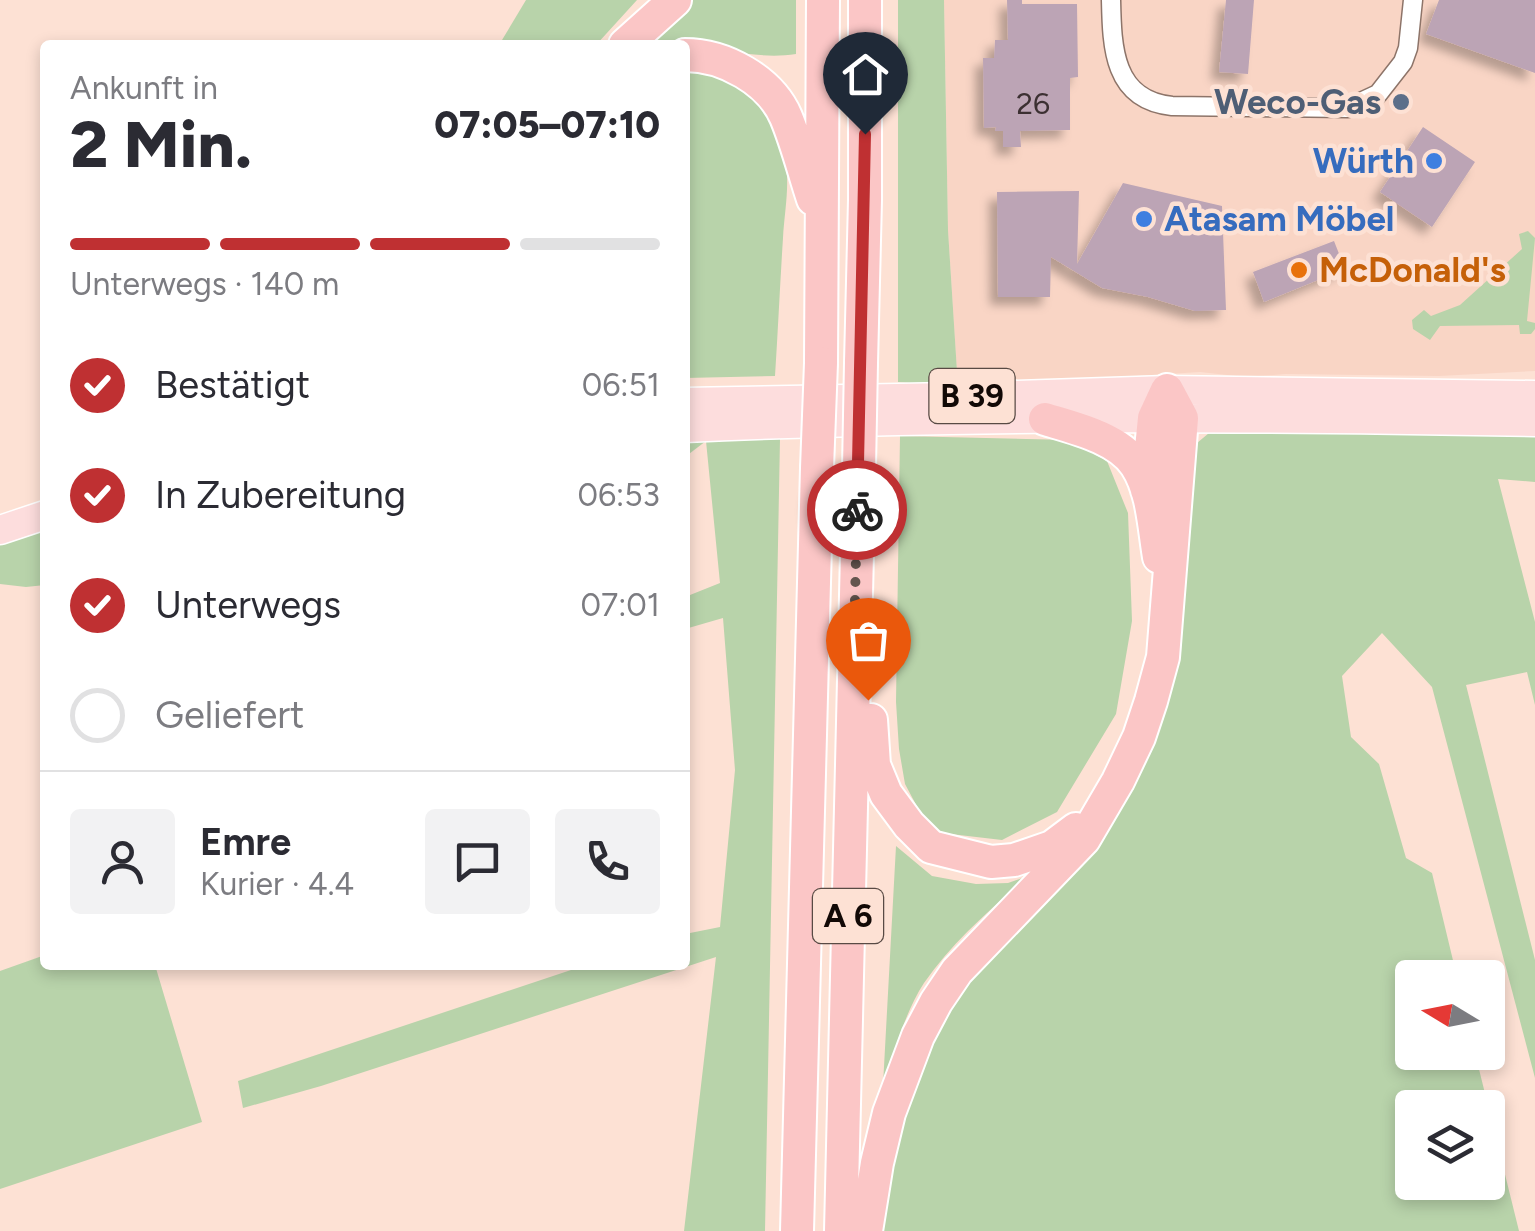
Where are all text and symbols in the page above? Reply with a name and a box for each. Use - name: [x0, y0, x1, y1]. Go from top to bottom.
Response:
- pin: [823, 32, 908, 135]
- icon: home: [838, 47, 893, 102]
- text: Ankunft in: [70, 69, 218, 107]
- place label: Weco-Gas: [1214, 81, 1381, 123]
- house number: 26: [1016, 85, 1050, 122]
- marker: Weco-Gas: [1390, 91, 1412, 113]
- text: 07:05–07:10: [434, 102, 660, 148]
- text: 2 Min.: [70, 105, 252, 183]
- place label: Würth: [1313, 140, 1414, 182]
- marker: Würth: [1423, 150, 1445, 172]
- place label: Atasam Möbel: [1164, 198, 1394, 240]
- marker: Atasam Möbel: [1133, 208, 1155, 230]
- place label: McDonald's: [1319, 249, 1506, 291]
- marker: McDonald's: [1288, 259, 1310, 281]
- text: Unterwegs · 140 m: [70, 265, 339, 303]
- icon: check: [70, 358, 125, 413]
- text: Bestätigt: [155, 362, 310, 408]
- text: 06:51: [582, 366, 660, 404]
- road number: B 39: [930, 369, 1014, 423]
- courier: [807, 460, 907, 560]
- icon: check: [70, 468, 125, 523]
- text: In Zubereitung: [155, 472, 406, 518]
- text: 06:53: [577, 476, 660, 514]
- icon: bike: [830, 483, 885, 538]
- icon: check: [70, 578, 125, 633]
- text: Unterwegs: [155, 582, 341, 628]
- text: 07:01: [580, 586, 660, 624]
- pin: [826, 598, 911, 701]
- icon: bag: [841, 613, 896, 668]
- text: Geliefert: [155, 692, 304, 738]
- button: person: [70, 809, 175, 914]
- button: chat: [425, 809, 530, 914]
- button: phone: [555, 809, 660, 914]
- text: Emre: [200, 819, 291, 865]
- text: Kurier · 4.4: [200, 865, 354, 903]
- road number: A 6: [813, 889, 883, 943]
- north arrow: [1395, 960, 1505, 1070]
- map controls: [1395, 960, 1505, 1200]
- button: layers: [1395, 1090, 1505, 1200]

